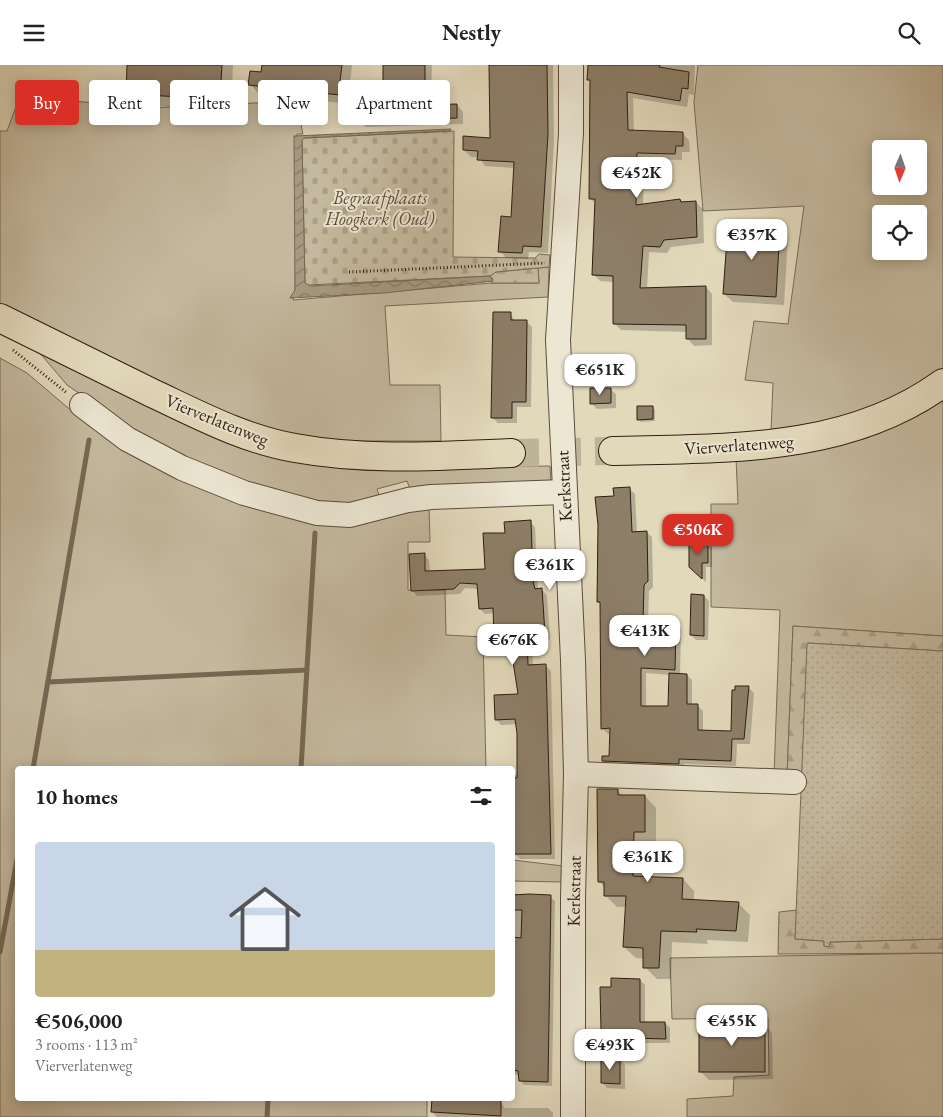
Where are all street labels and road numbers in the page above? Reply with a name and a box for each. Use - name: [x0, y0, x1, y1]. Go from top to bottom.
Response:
- street label: Vierverlatenweg: [162, 388, 272, 451]
- street label: Vierverlatenweg: [683, 429, 795, 460]
- street label: Kerkstraat: [550, 450, 577, 522]
- street label: Kerkstraat: [561, 855, 586, 927]

